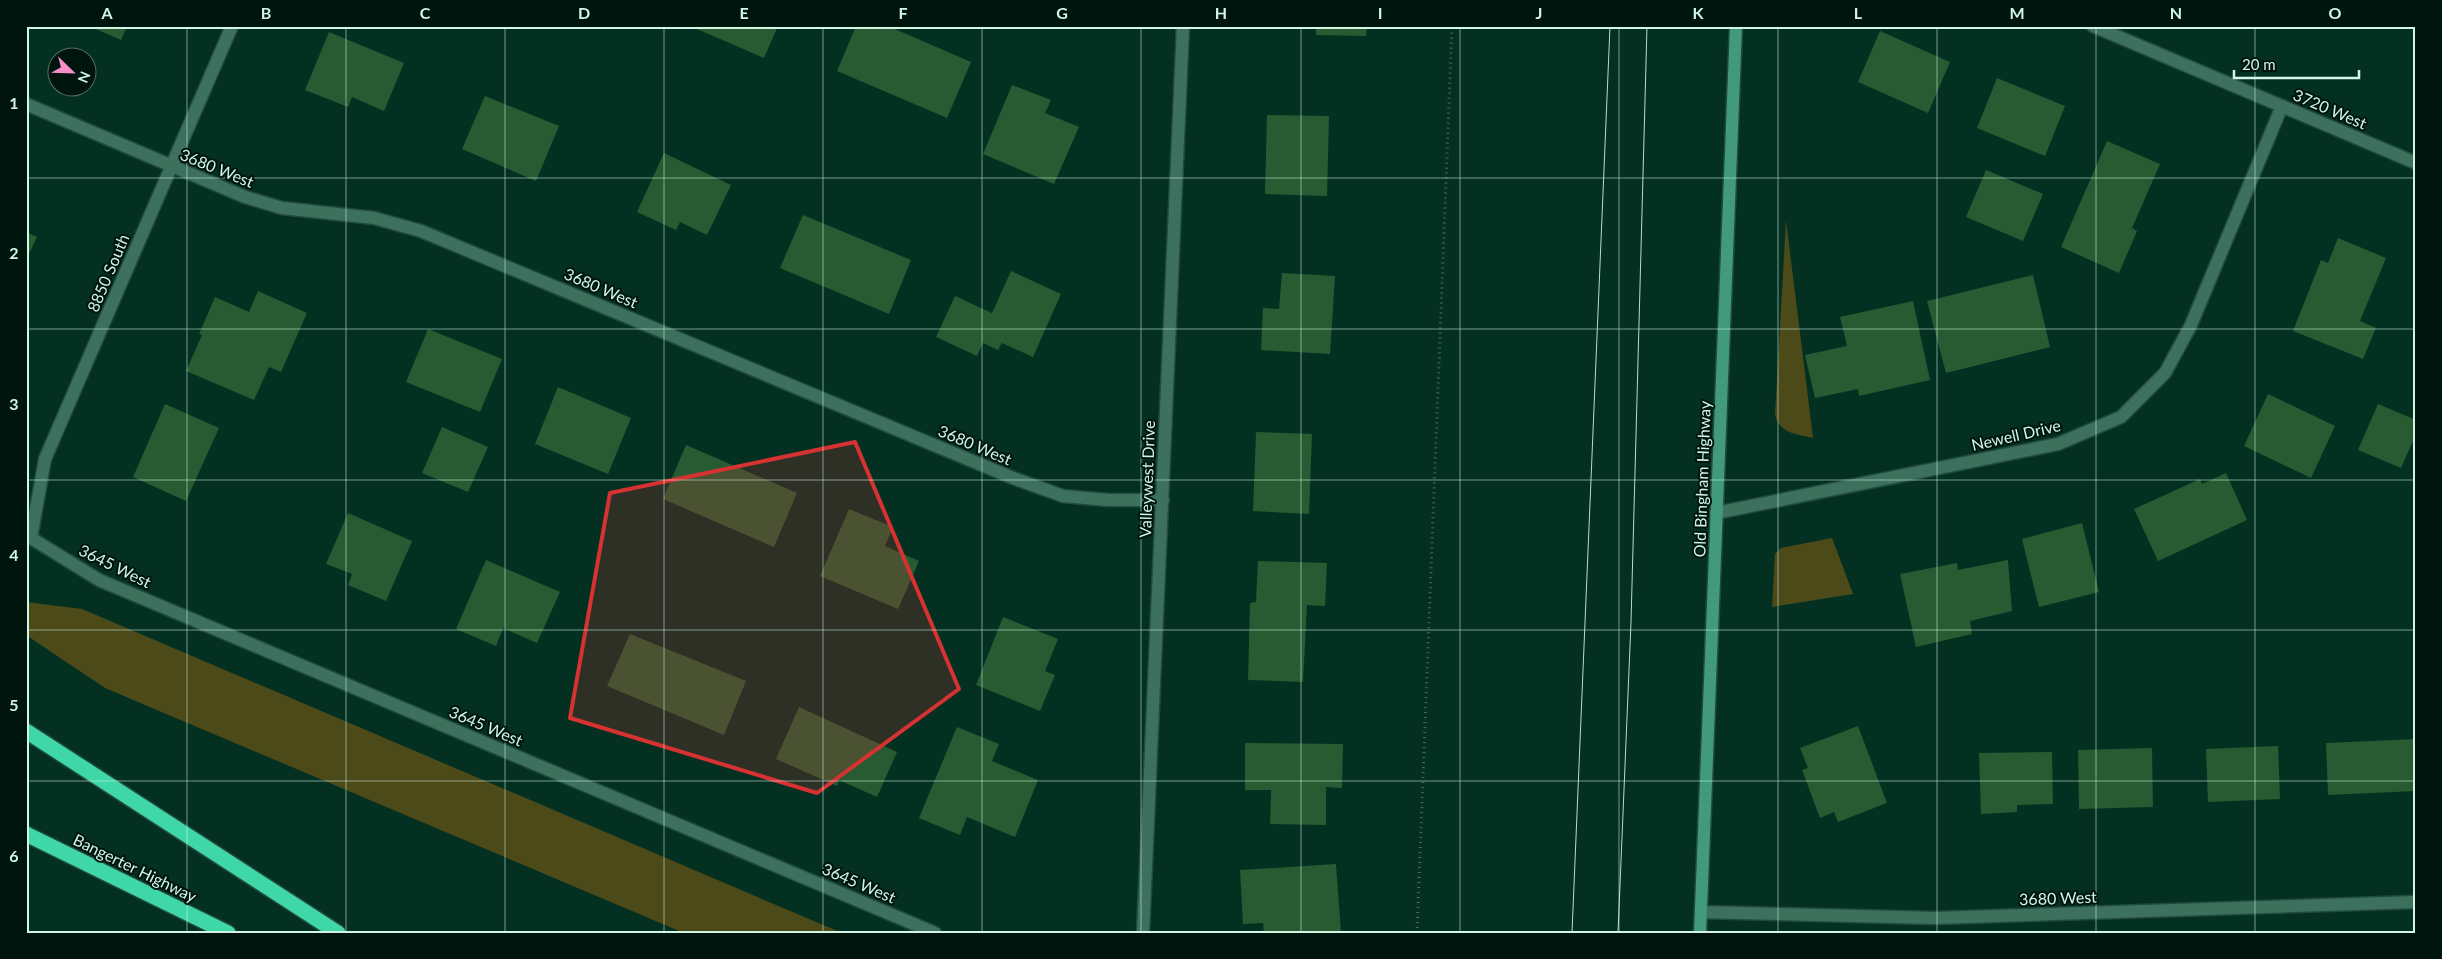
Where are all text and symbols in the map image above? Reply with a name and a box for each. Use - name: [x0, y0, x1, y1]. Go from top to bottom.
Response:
- text: A: [100, 3, 113, 22]
- text: B: [261, 3, 271, 22]
- text: C: [420, 3, 431, 22]
- text: D: [578, 3, 590, 22]
- text: E: [739, 3, 749, 22]
- text: F: [898, 3, 908, 22]
- text: G: [1056, 3, 1068, 22]
- text: H: [1215, 3, 1227, 22]
- text: I: [1378, 3, 1382, 22]
- text: J: [1536, 3, 1542, 22]
- text: K: [1693, 3, 1705, 22]
- text: L: [1854, 3, 1863, 22]
- text: M: [2009, 3, 2025, 22]
- text: N: [2170, 3, 2182, 22]
- text: O: [2329, 3, 2342, 22]
- north arrow: [48, 48, 98, 98]
- scale bar: [2234, 48, 2360, 80]
- text: 20 m: [2242, 55, 2276, 73]
- text: N: [74, 69, 94, 86]
- street label: 3720 West: [2291, 85, 2370, 133]
- text: 1: [9, 93, 19, 112]
- street label: 3680 West: [178, 144, 257, 191]
- street label: 8850 South: [83, 231, 132, 314]
- text: 2: [9, 243, 19, 262]
- street label: 3680 West: [562, 264, 641, 312]
- text: 3: [9, 394, 19, 413]
- street label: Old Bingham Highway: [1689, 400, 1714, 558]
- street label: Newell Drive: [1969, 415, 2062, 454]
- street label: Valleywest Drive: [1135, 420, 1158, 538]
- street label: 3680 West: [936, 421, 1015, 469]
- street label: 3645 West: [76, 540, 155, 591]
- text: 4: [9, 545, 19, 564]
- text: 5: [9, 695, 19, 714]
- street label: 3645 West: [447, 702, 526, 750]
- street label: Bangerter Highway: [70, 829, 201, 906]
- text: 6: [9, 846, 19, 865]
- street label: 3645 West: [820, 859, 899, 907]
- street label: 3680 West: [2019, 887, 2097, 908]

